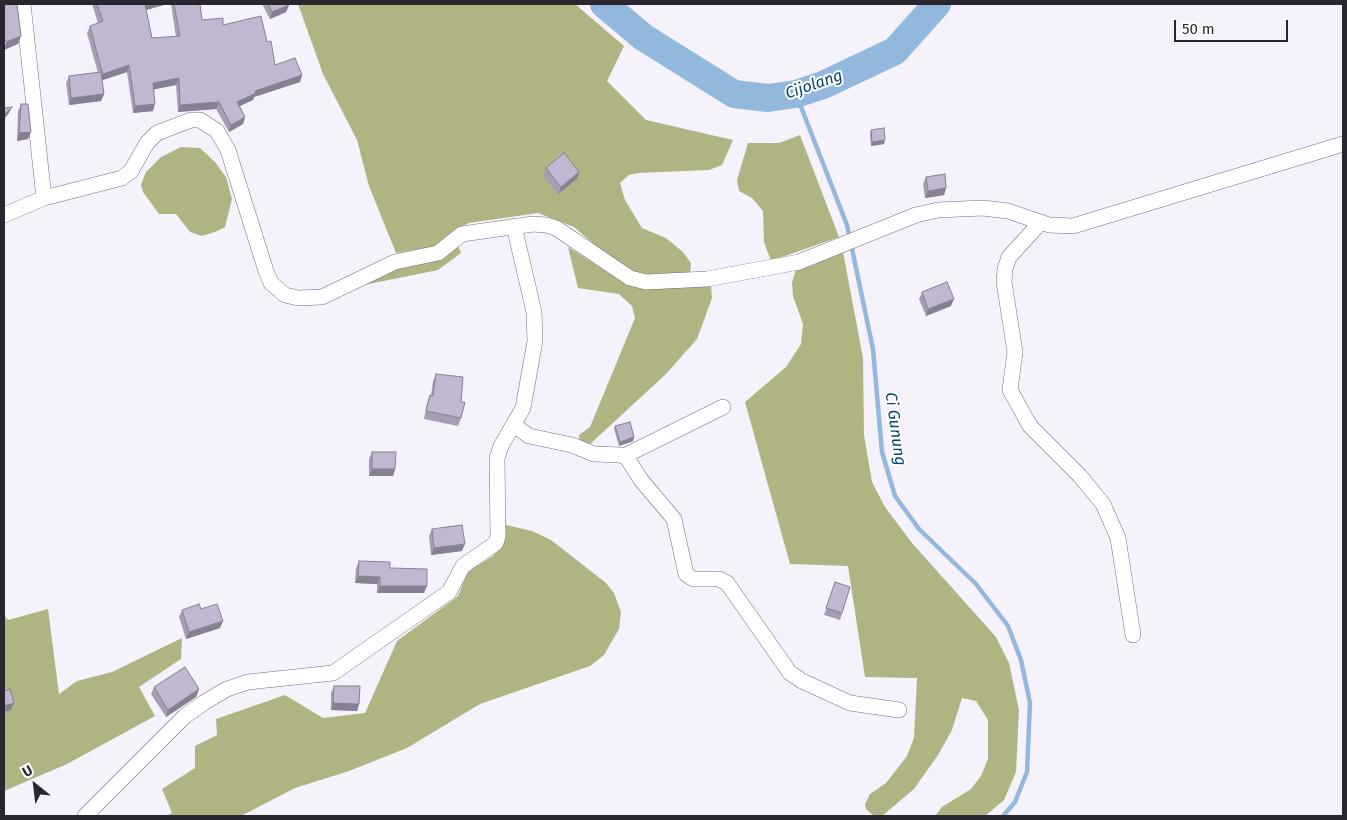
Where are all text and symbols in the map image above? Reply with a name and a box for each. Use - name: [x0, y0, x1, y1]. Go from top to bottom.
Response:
- scale bar: [1177, 10, 1291, 42]
- text: 50 m: [1182, 20, 1215, 38]
- water label: Cijolang: [783, 66, 845, 104]
- water label: Ci Gunung: [880, 391, 910, 467]
- north arrow: [10, 760, 60, 810]
- text: U: [19, 762, 36, 781]

